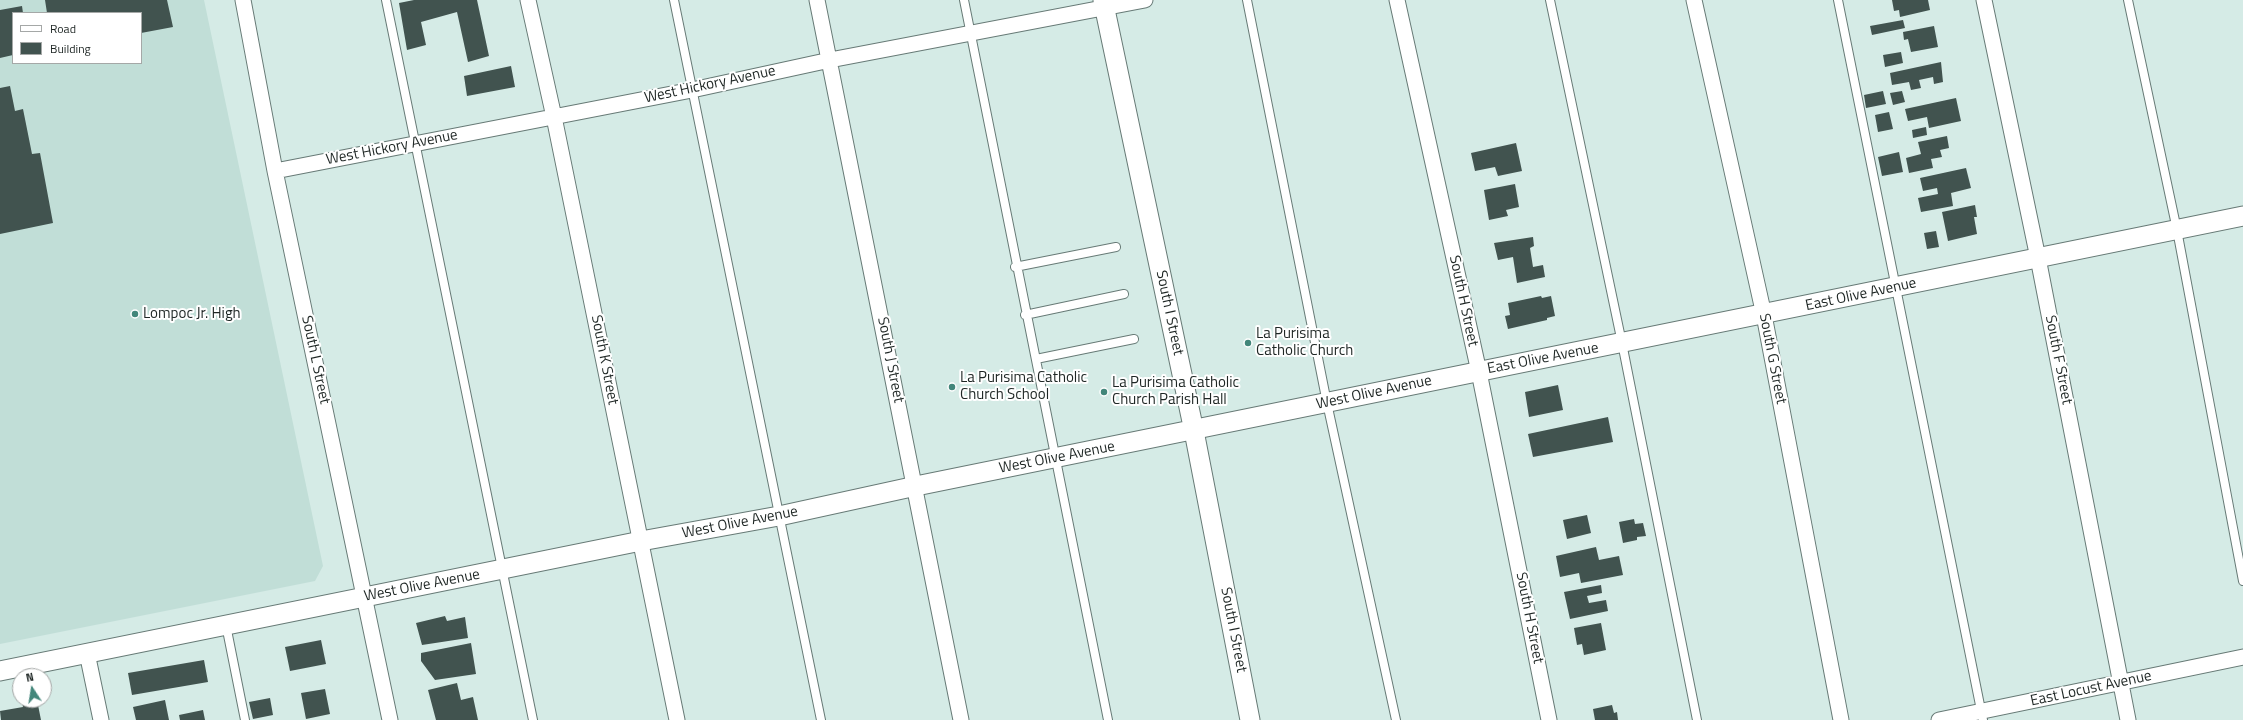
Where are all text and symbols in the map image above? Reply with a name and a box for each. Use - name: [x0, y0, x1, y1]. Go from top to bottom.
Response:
- legend: [12, 12, 142, 64]
- text: Road: [50, 19, 76, 38]
- text: Building: [50, 39, 91, 58]
- street label: West Hickory Avenue: [643, 62, 777, 108]
- street label: West Hickory Avenue: [325, 126, 459, 170]
- street label: South H Street: [1445, 254, 1481, 348]
- street label: South I Street: [1151, 269, 1187, 357]
- street label: East Olive Avenue: [1804, 274, 1918, 316]
- place label: Lompoc Jr. High: [143, 305, 241, 323]
- marker: Lompoc Jr. High: [130, 309, 140, 319]
- street label: South G Street: [1754, 312, 1790, 406]
- street label: South L Street: [297, 314, 333, 406]
- street label: South K Street: [586, 314, 622, 406]
- street label: South F Street: [2041, 314, 2075, 406]
- street label: South J Street: [873, 316, 907, 404]
- place label: La Purisima Catholic Church: [1256, 325, 1353, 360]
- marker: La Purisima Catholic Church: [1243, 338, 1253, 348]
- street label: East Olive Avenue: [1486, 339, 1600, 379]
- place label: La Purisima Catholic Church School: [960, 369, 1087, 404]
- street label: West Olive Avenue: [1315, 372, 1433, 414]
- place label: La Purisima Catholic Church Parish Hall: [1112, 374, 1239, 409]
- marker: La Purisima Catholic Church School: [947, 382, 957, 392]
- marker: La Purisima Catholic Church Parish Hall: [1099, 387, 1109, 397]
- street label: West Olive Avenue: [998, 438, 1116, 478]
- street label: West Olive Avenue: [681, 503, 799, 543]
- street label: West Olive Avenue: [363, 566, 481, 606]
- street label: South H Street: [1511, 571, 1547, 665]
- street label: South I Street: [1216, 586, 1250, 674]
- street label: East Locust Avenue: [2029, 667, 2153, 711]
- north arrow: [12, 668, 52, 708]
- text: N: [24, 669, 35, 686]

